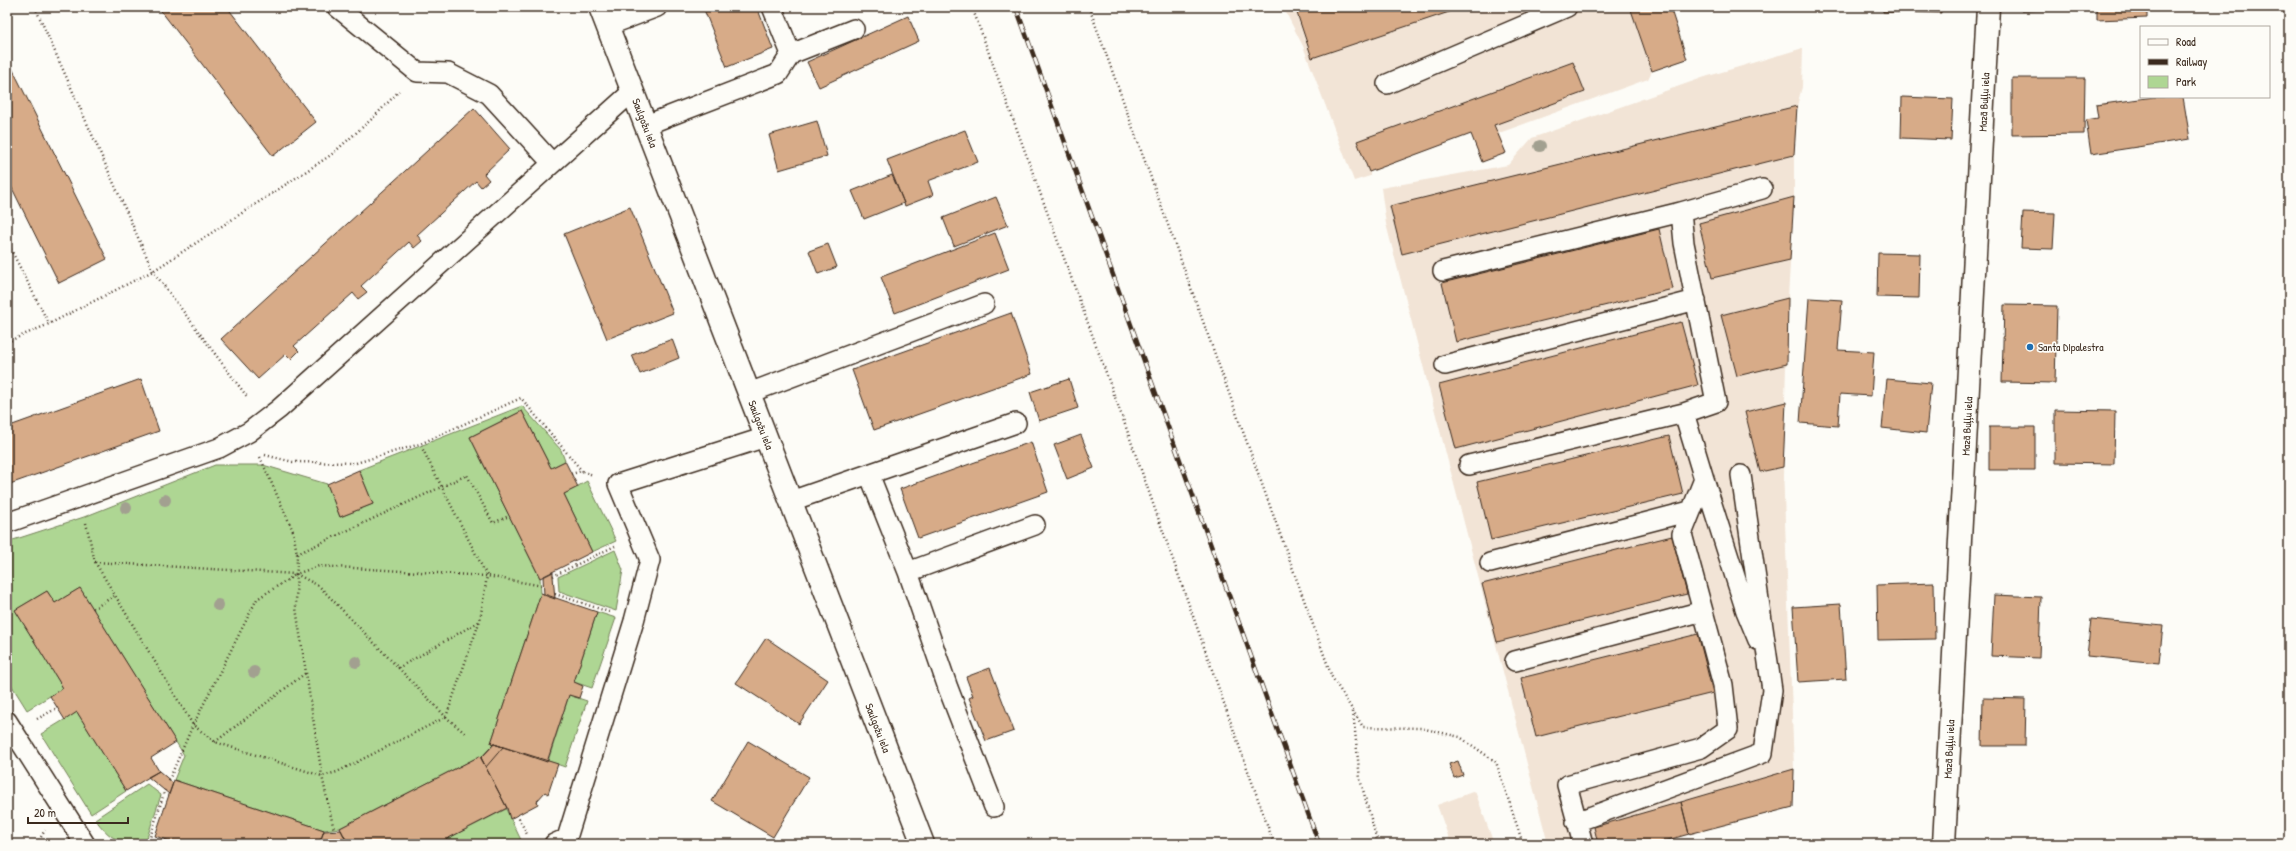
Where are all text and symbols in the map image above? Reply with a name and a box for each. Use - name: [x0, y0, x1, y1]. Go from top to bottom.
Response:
- legend: [2140, 26, 2270, 98]
- text: Road: [2176, 33, 2196, 50]
- text: Railway: [2176, 53, 2207, 70]
- street label: Mazā Buļļu iela: [1975, 71, 1993, 132]
- text: Park: [2176, 73, 2196, 90]
- street label: Saulgožu iela: [629, 96, 661, 150]
- place label: Santa DIpalestra: [2038, 340, 2104, 354]
- marker: Santa DIpalestra: [2025, 342, 2035, 352]
- street label: Mazā Buļļu iela: [1958, 395, 1976, 456]
- street label: Saulgožu iela: [745, 398, 777, 452]
- street label: Saulgožu iela: [862, 701, 894, 755]
- street label: Mazā Buļļu iela: [1940, 718, 1958, 779]
- scale bar: [28, 799, 128, 825]
- text: 20 m: [34, 804, 56, 821]

